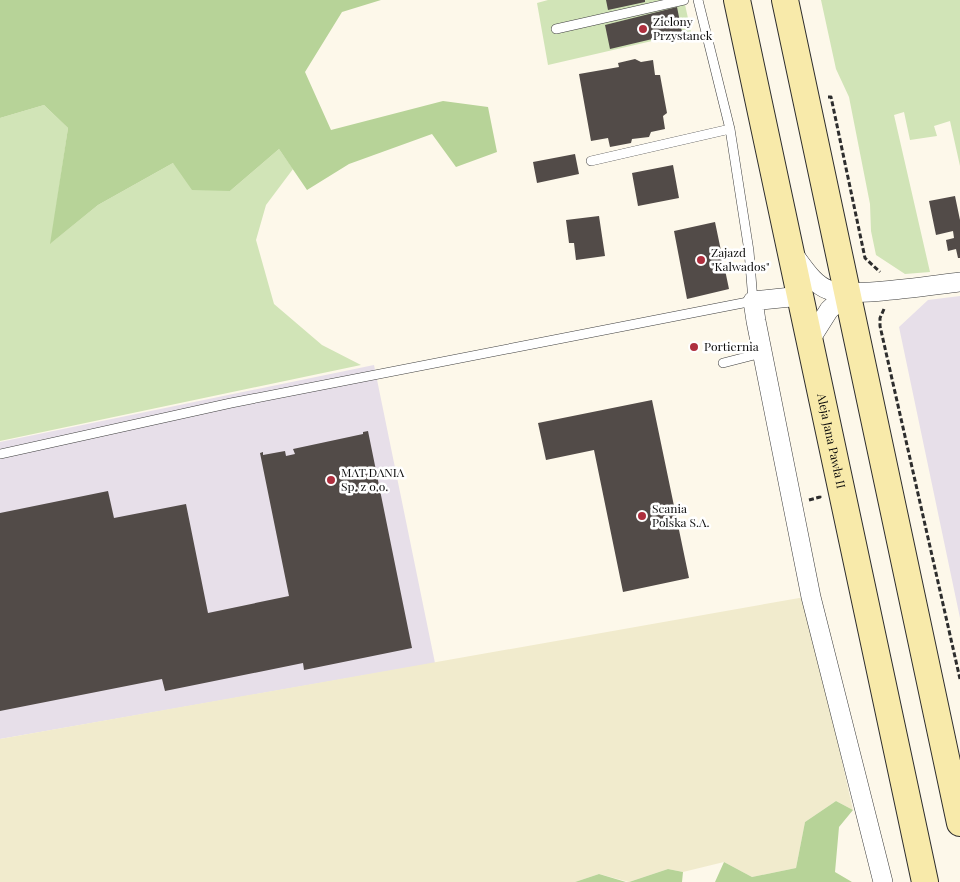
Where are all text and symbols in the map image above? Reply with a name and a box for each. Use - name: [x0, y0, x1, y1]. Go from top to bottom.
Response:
- place label: Zielony Przystanek: [653, 13, 713, 43]
- marker: Zielony Przystanek: [637, 23, 649, 35]
- place label: Zajazd "Kalwados": [711, 244, 769, 274]
- marker: Zajazd "Kalwados": [695, 254, 707, 266]
- place label: Portiernia: [704, 338, 759, 354]
- marker: Portiernia: [688, 341, 700, 353]
- street label: Aleja Jana Pawła II: [814, 391, 850, 490]
- place label: MAT DANIA Sp. z o.o.: [341, 464, 405, 494]
- marker: MAT DANIA Sp. z o.o.: [325, 474, 337, 486]
- place label: Scania Polska S.A.: [652, 500, 710, 530]
- marker: Scania Polska S.A.: [636, 510, 648, 522]

